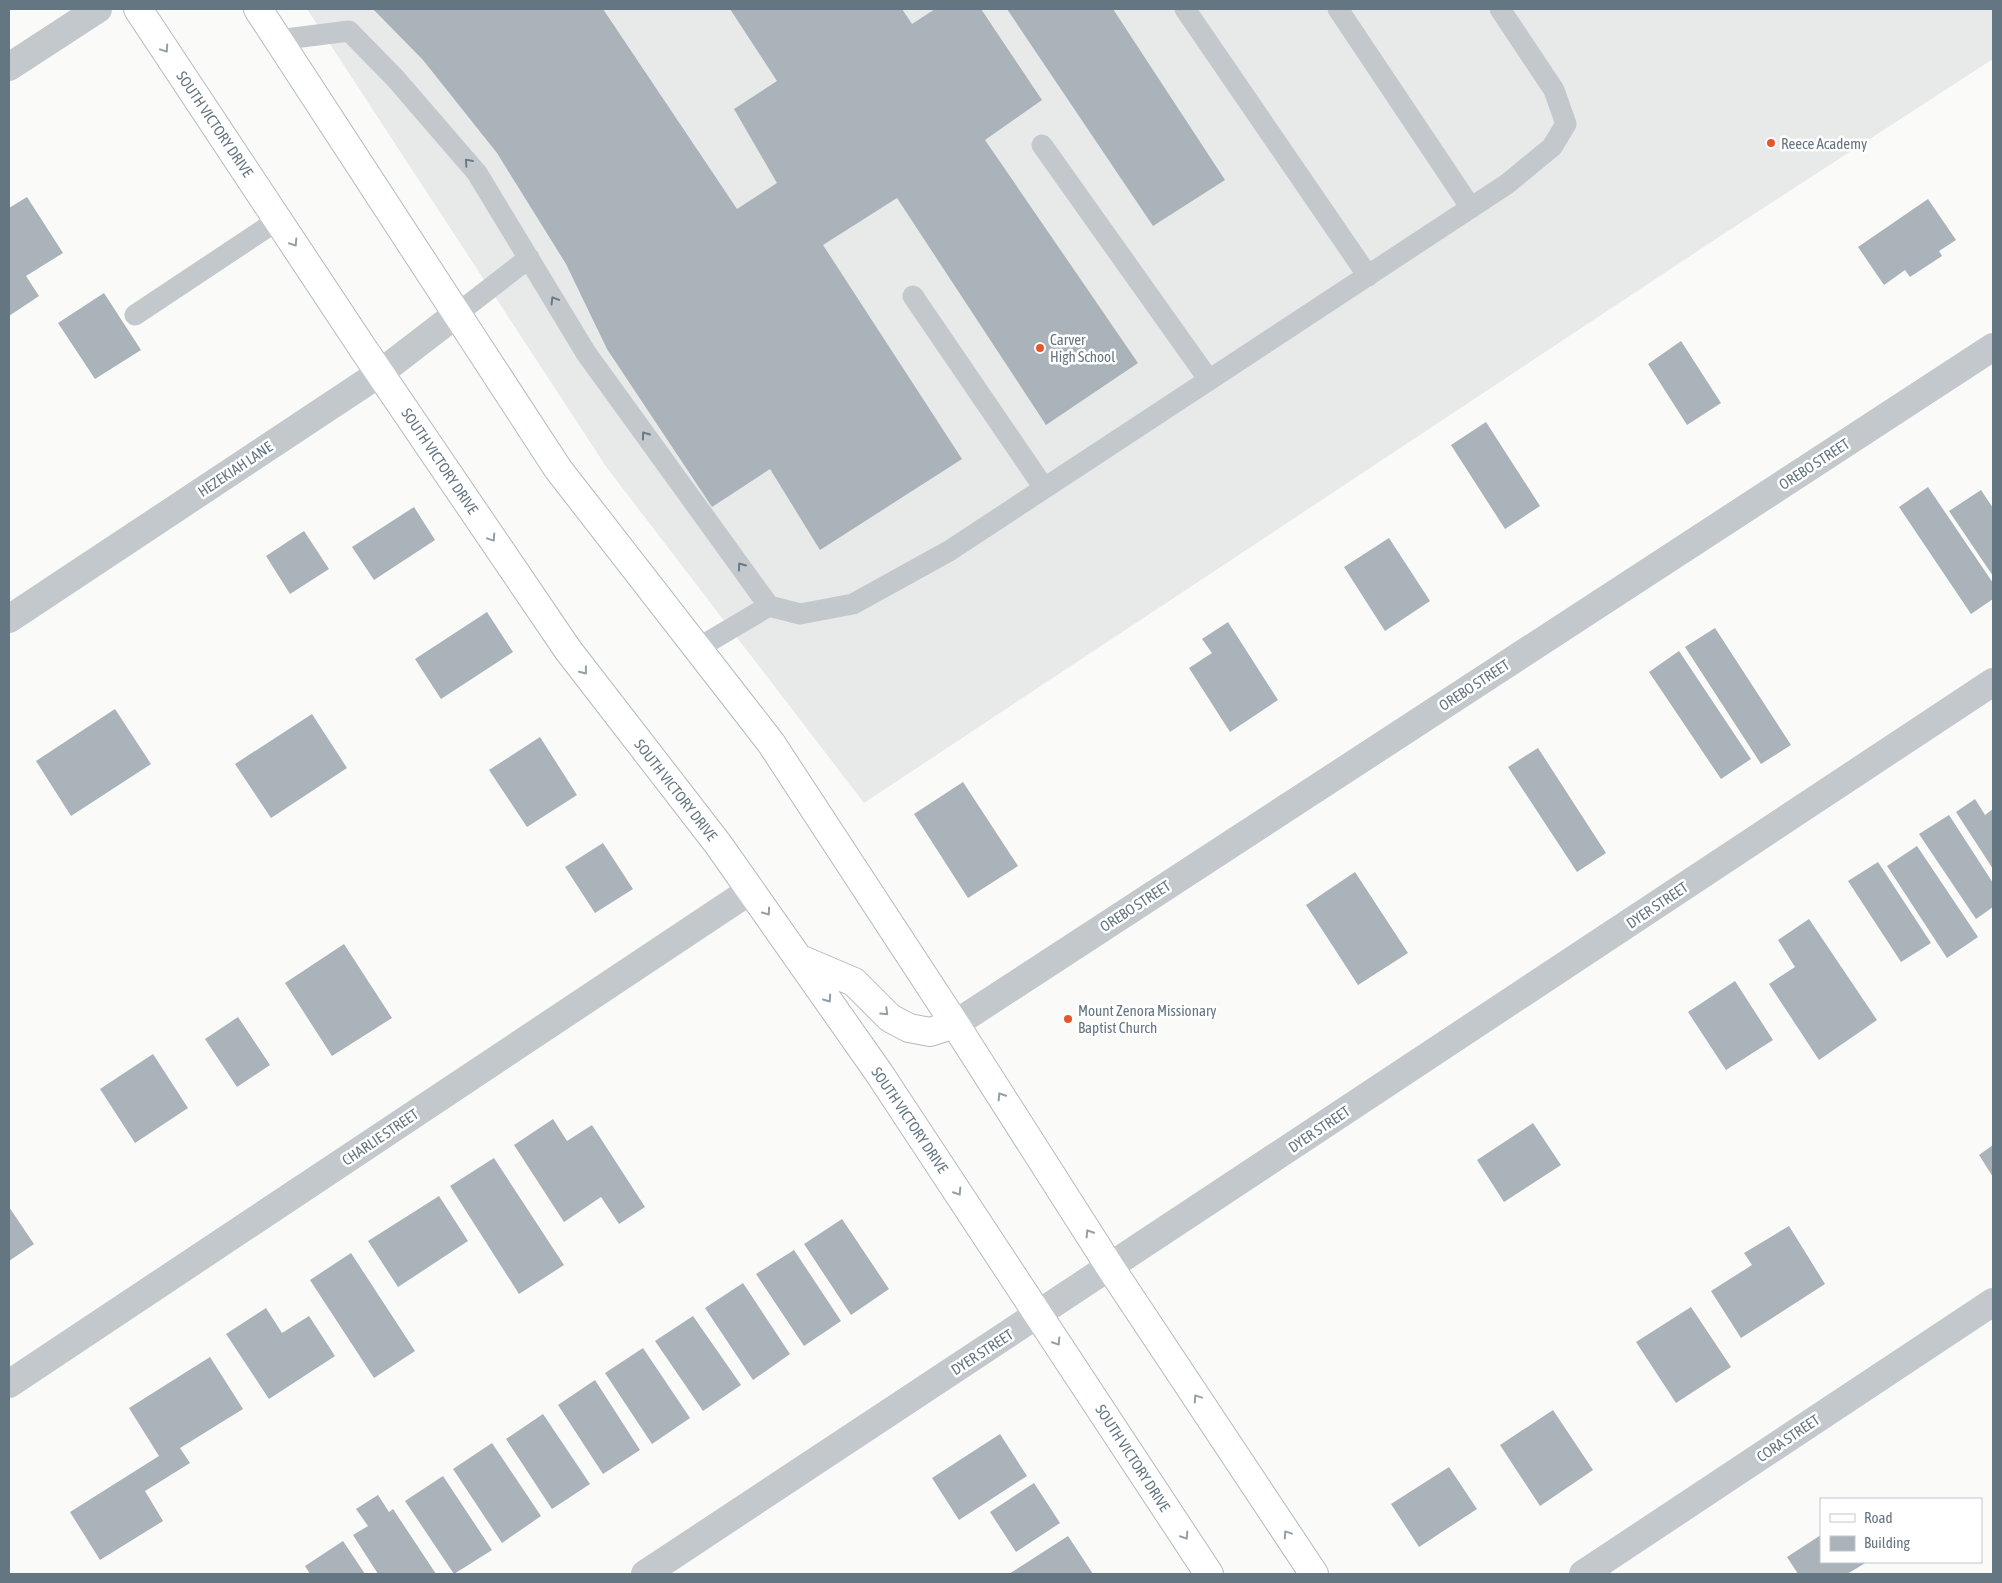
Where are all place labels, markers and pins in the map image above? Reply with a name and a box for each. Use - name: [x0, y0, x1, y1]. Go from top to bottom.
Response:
- place label: Reece Academy: [1781, 135, 1867, 152]
- marker: Reece Academy: [1765, 137, 1777, 149]
- place label: Carver High School: [1050, 331, 1115, 365]
- marker: Carver High School: [1034, 342, 1046, 354]
- place label: Mount Zenora Missionary Baptist Church: [1078, 1002, 1216, 1036]
- marker: Mount Zenora Missionary Baptist Church: [1062, 1013, 1074, 1025]

